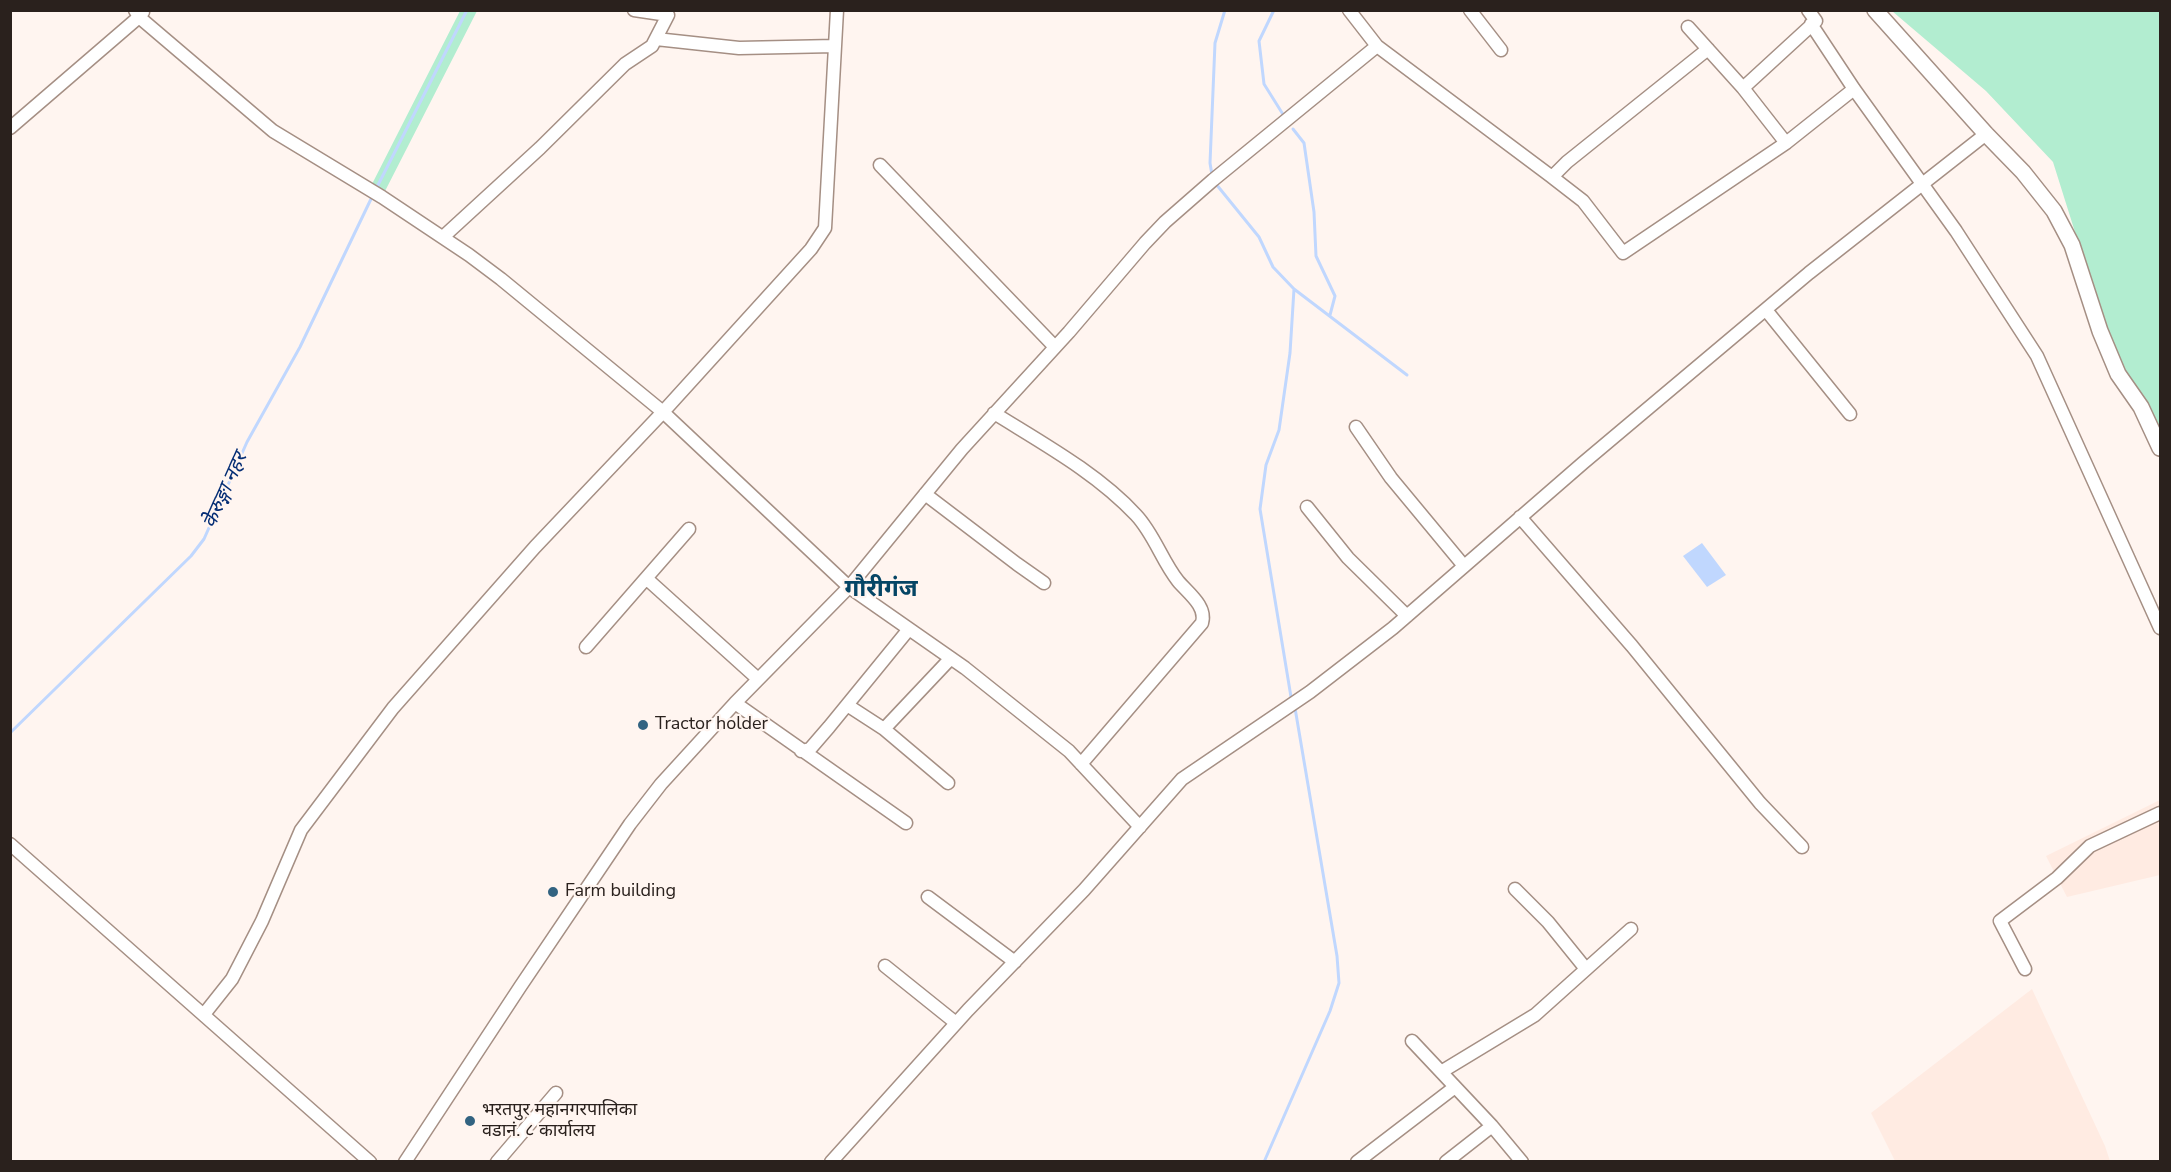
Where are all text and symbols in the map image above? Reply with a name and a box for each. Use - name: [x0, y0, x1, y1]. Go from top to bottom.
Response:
- water label: केेरुङ्गा नहर: [199, 449, 253, 533]
- district label: गौरीगंज: [844, 576, 918, 604]
- place label: Tractor holder: [655, 714, 768, 736]
- marker: Tractor holder: [636, 718, 650, 732]
- place label: Farm building: [565, 881, 676, 903]
- marker: Farm building: [546, 885, 560, 899]
- place label: भरतपुर महानगरपालिका वडानं. ८ कार्यालय: [482, 1100, 637, 1142]
- marker: भरतपुर महानगरपालिका वडानं. ८ कार्यालय: [463, 1114, 477, 1128]

